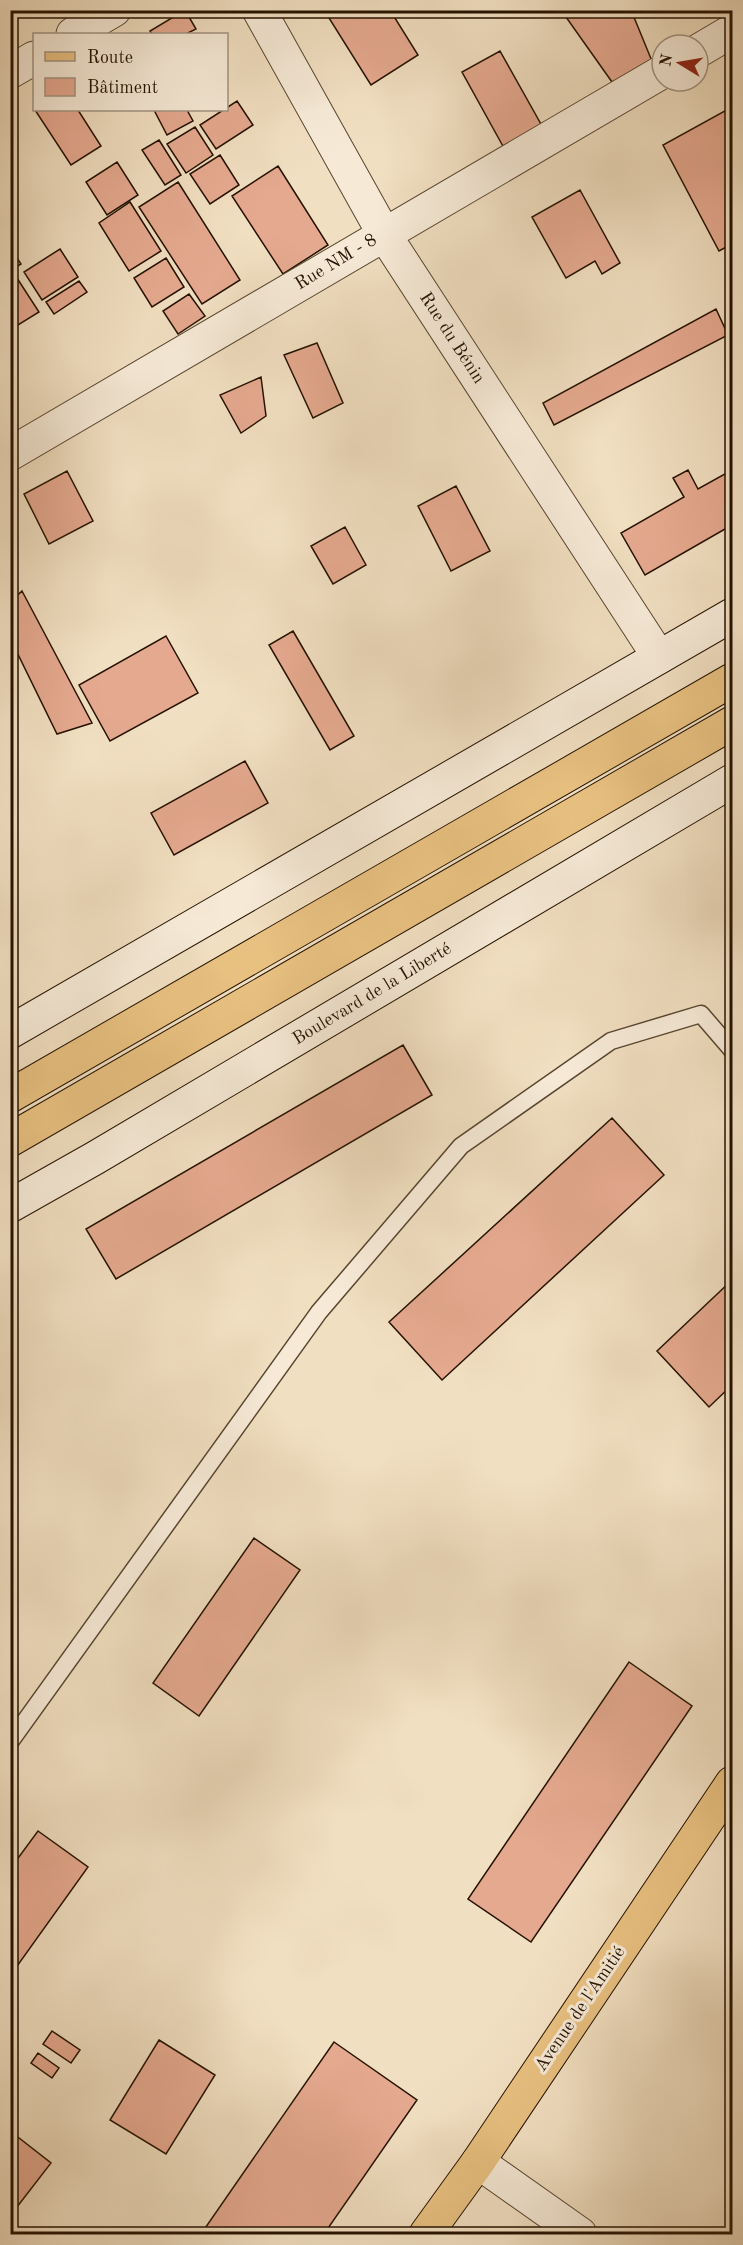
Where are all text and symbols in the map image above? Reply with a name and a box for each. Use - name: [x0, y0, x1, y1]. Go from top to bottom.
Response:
- legend: [33, 33, 228, 111]
- north arrow: [650, 33, 710, 93]
- text: Route: [87, 49, 133, 67]
- text: N: [658, 52, 676, 68]
- text: Bâtiment: [87, 79, 158, 97]
- street label: Rue NM - 8: [292, 231, 380, 293]
- street label: Rue du Bénin: [416, 289, 488, 387]
- street label: Boulevard de la Liberté: [290, 940, 454, 1048]
- street label: Avenue de l'Amitié: [532, 1943, 628, 2075]

